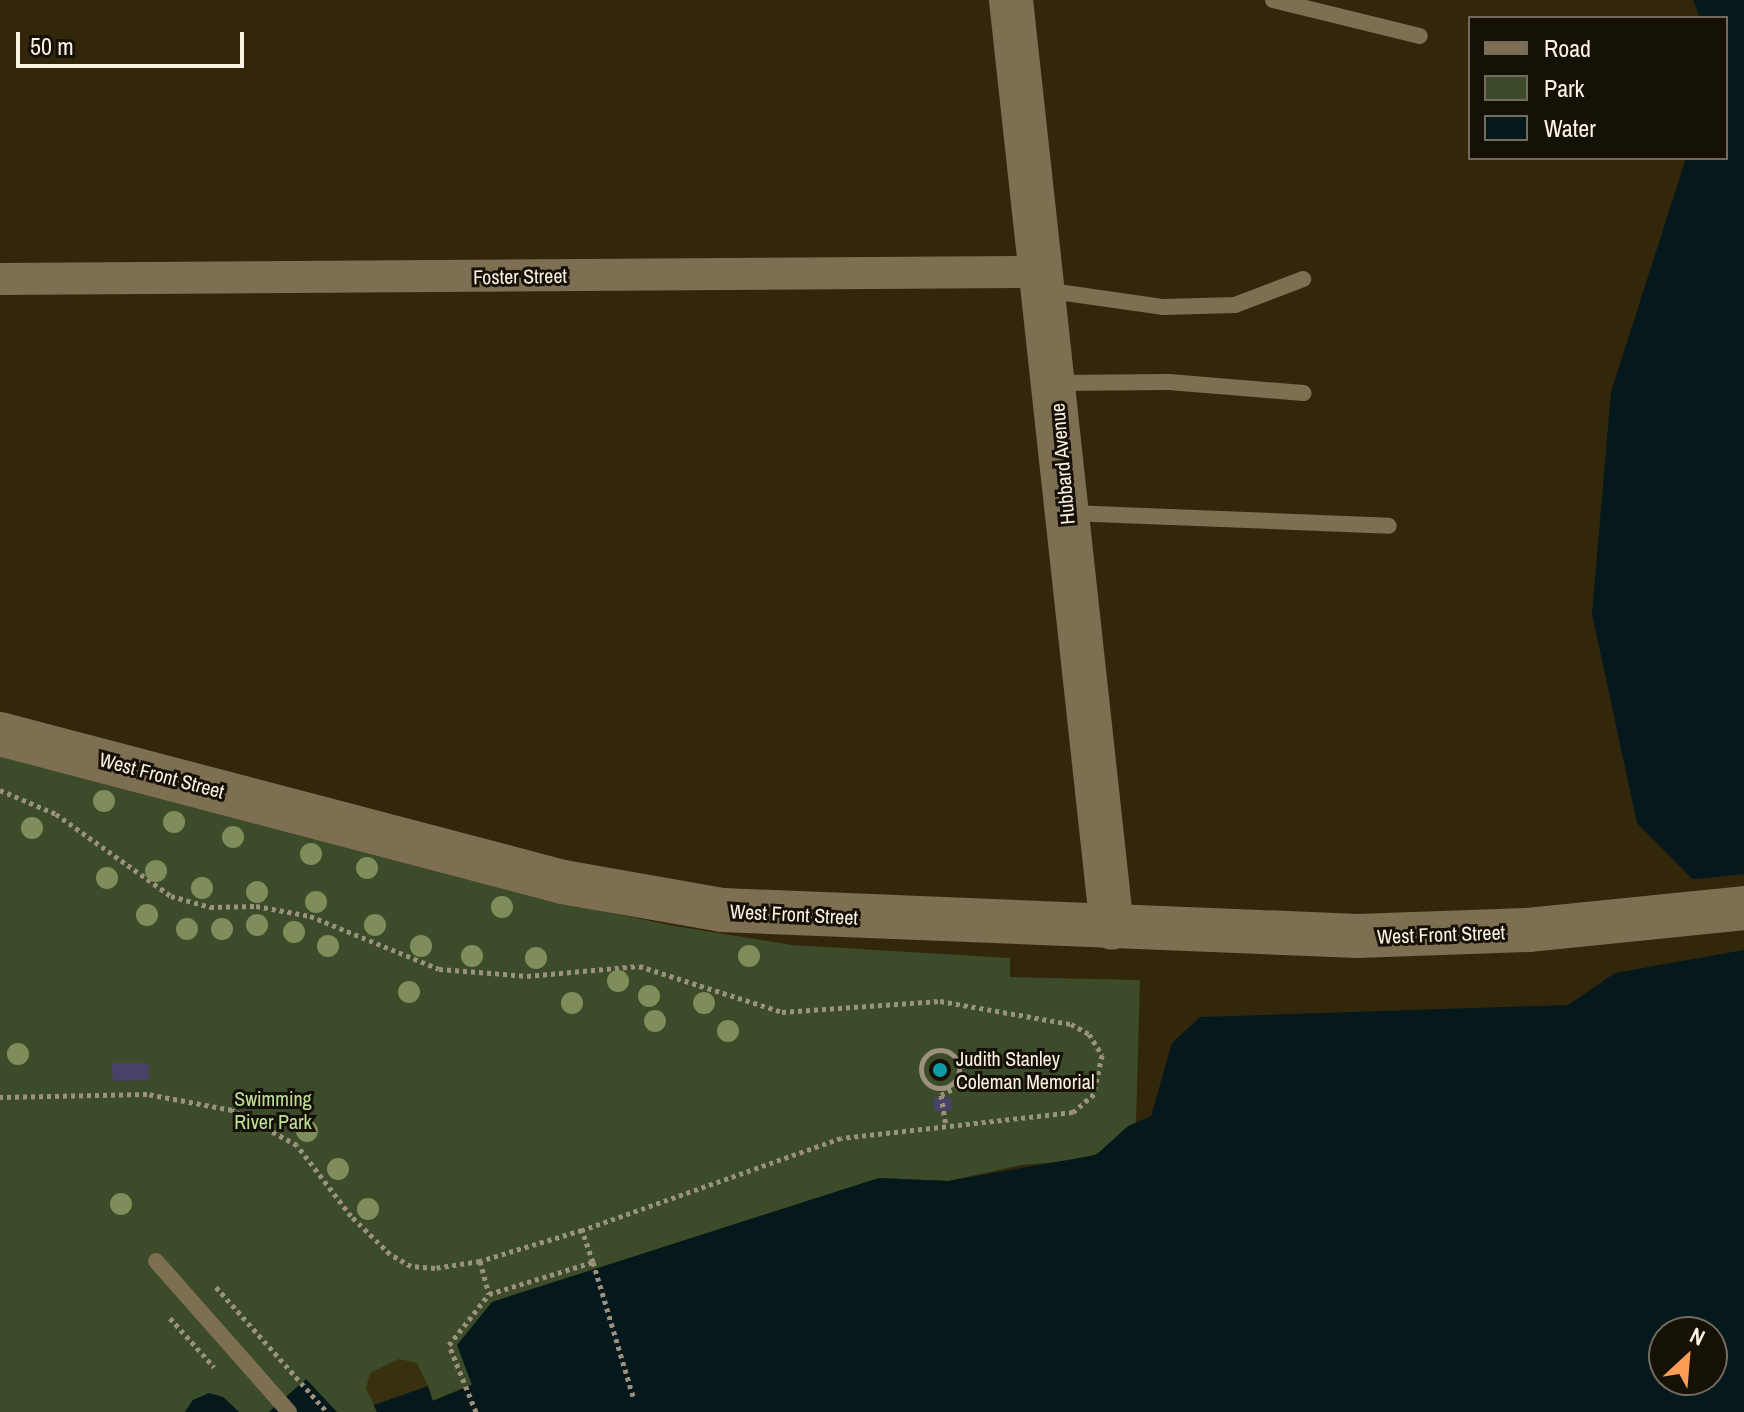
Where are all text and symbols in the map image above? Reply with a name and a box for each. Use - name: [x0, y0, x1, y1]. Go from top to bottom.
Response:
- scale bar: [20, 16, 248, 66]
- legend: [1468, 16, 1728, 160]
- text: 50 m: [30, 30, 74, 62]
- text: Road: [1544, 32, 1591, 64]
- text: Park: [1544, 72, 1584, 104]
- text: Water: [1544, 112, 1596, 144]
- street label: Foster Street: [473, 263, 567, 289]
- street label: Hubbard Avenue: [1045, 402, 1079, 526]
- street label: West Front Street: [97, 747, 227, 803]
- street label: West Front Street: [729, 899, 859, 929]
- street label: West Front Street: [1377, 920, 1505, 948]
- place label: Judith Stanley Coleman Memorial: [956, 1046, 1095, 1093]
- marker: Judith Stanley Coleman Memorial: [931, 1061, 949, 1079]
- park label: Swimming River Park: [234, 1086, 312, 1133]
- north arrow: [1648, 1316, 1728, 1396]
- text: N: [1685, 1320, 1710, 1353]

